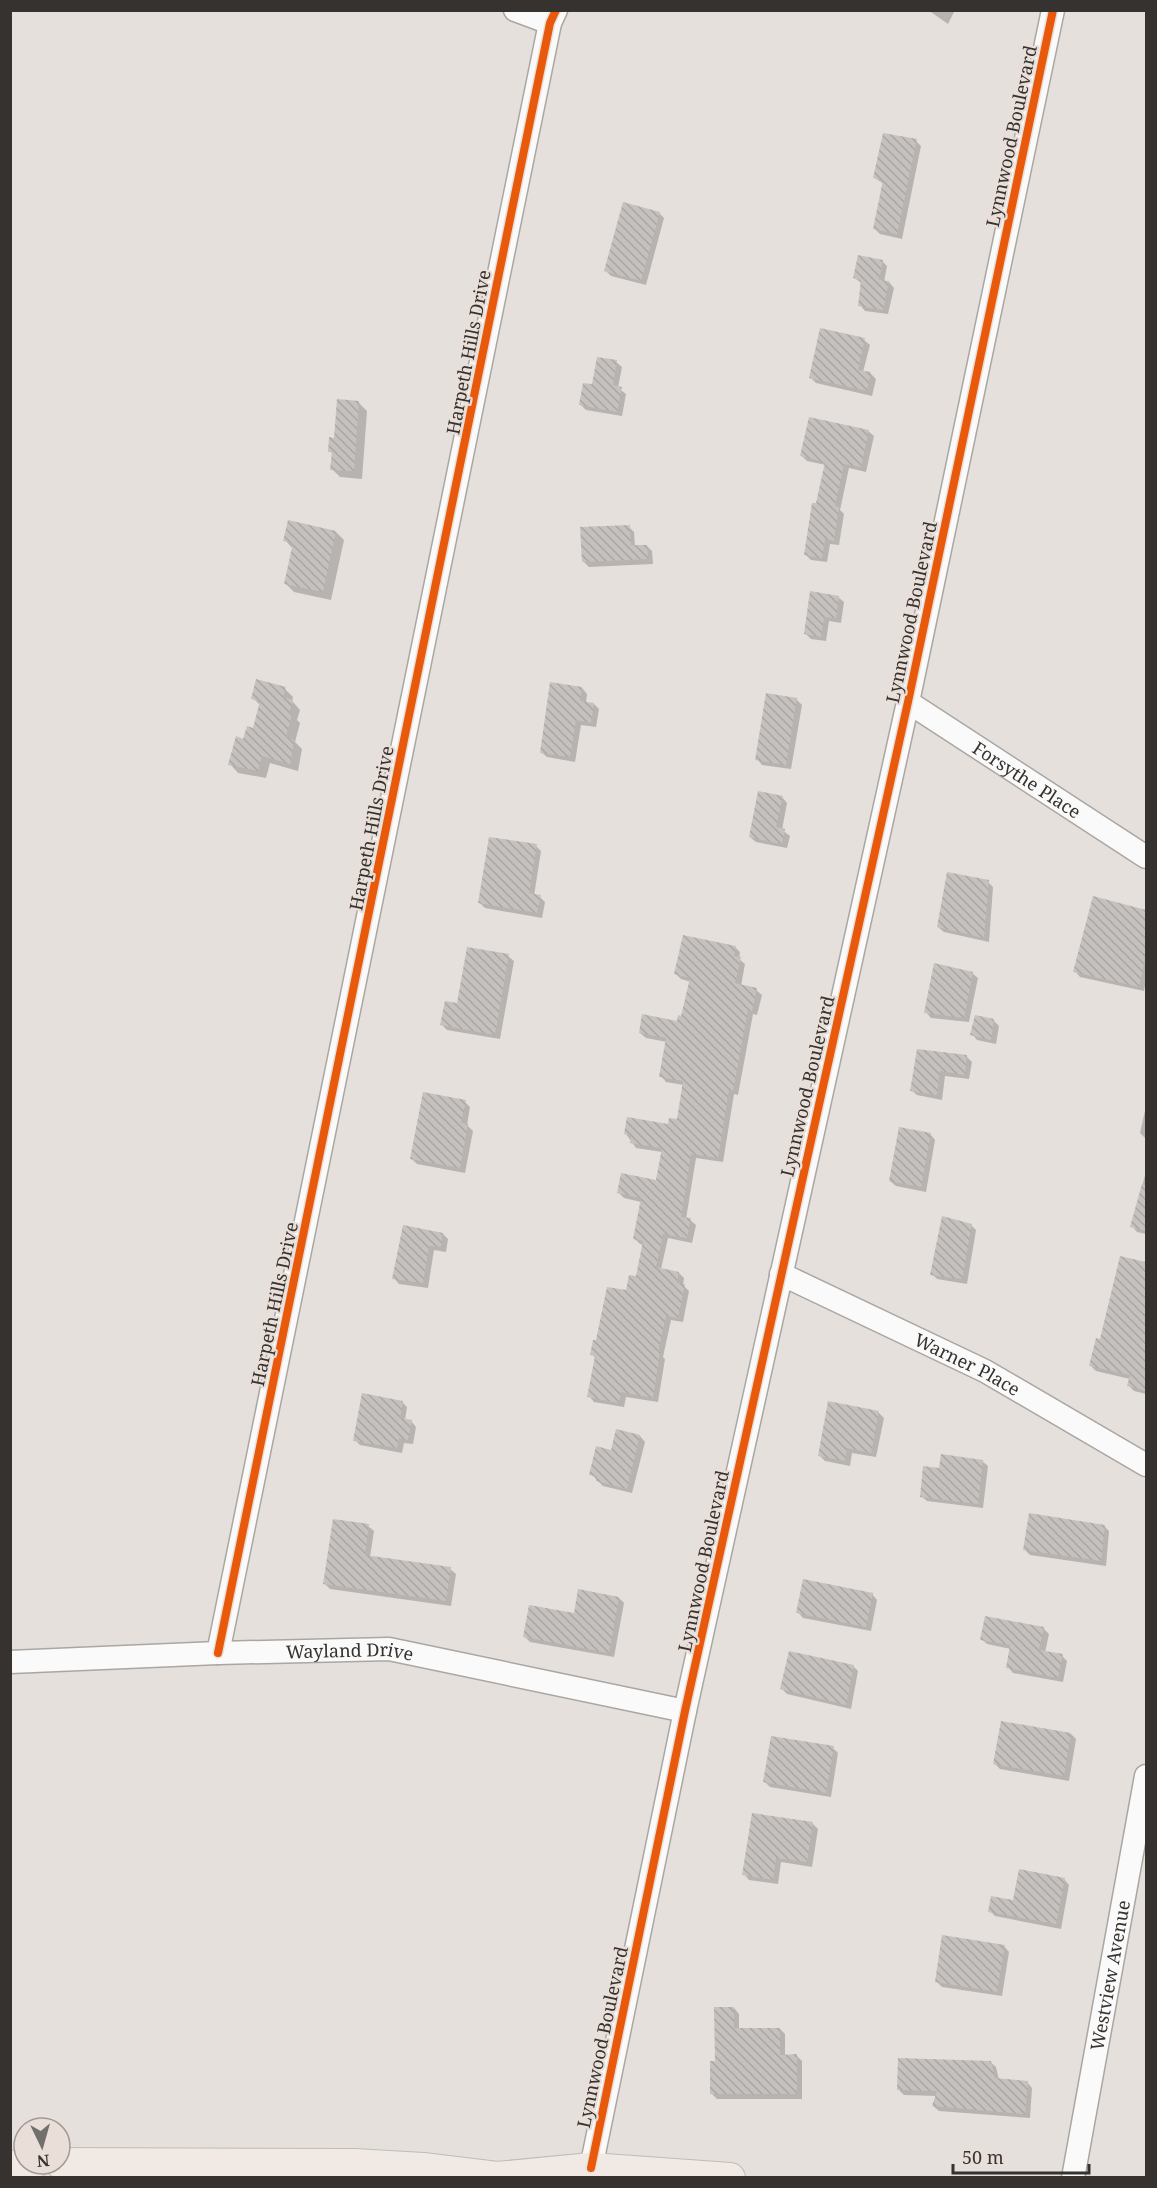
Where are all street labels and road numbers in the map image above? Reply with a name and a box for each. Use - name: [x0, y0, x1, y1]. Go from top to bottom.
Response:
- street label: Lynnwood Boulevard: [980, 43, 1042, 229]
- street label: Harpeth Hills Drive: [440, 268, 496, 436]
- street label: Lynnwood Boulevard: [880, 519, 942, 705]
- street label: Forsythe Place: [968, 736, 1086, 823]
- street label: Harpeth Hills Drive: [343, 744, 399, 912]
- street label: Lynnwood Boulevard: [775, 993, 839, 1179]
- street label: Harpeth Hills Drive: [245, 1220, 303, 1388]
- street label: Warner Place: [911, 1327, 1025, 1401]
- street label: Lynnwood Boulevard: [672, 1468, 734, 1654]
- street label: Wayland Drive: [285, 1637, 416, 1666]
- street label: Westview Avenue: [1084, 1898, 1135, 2052]
- street label: Lynnwood Boulevard: [571, 1944, 633, 2130]

